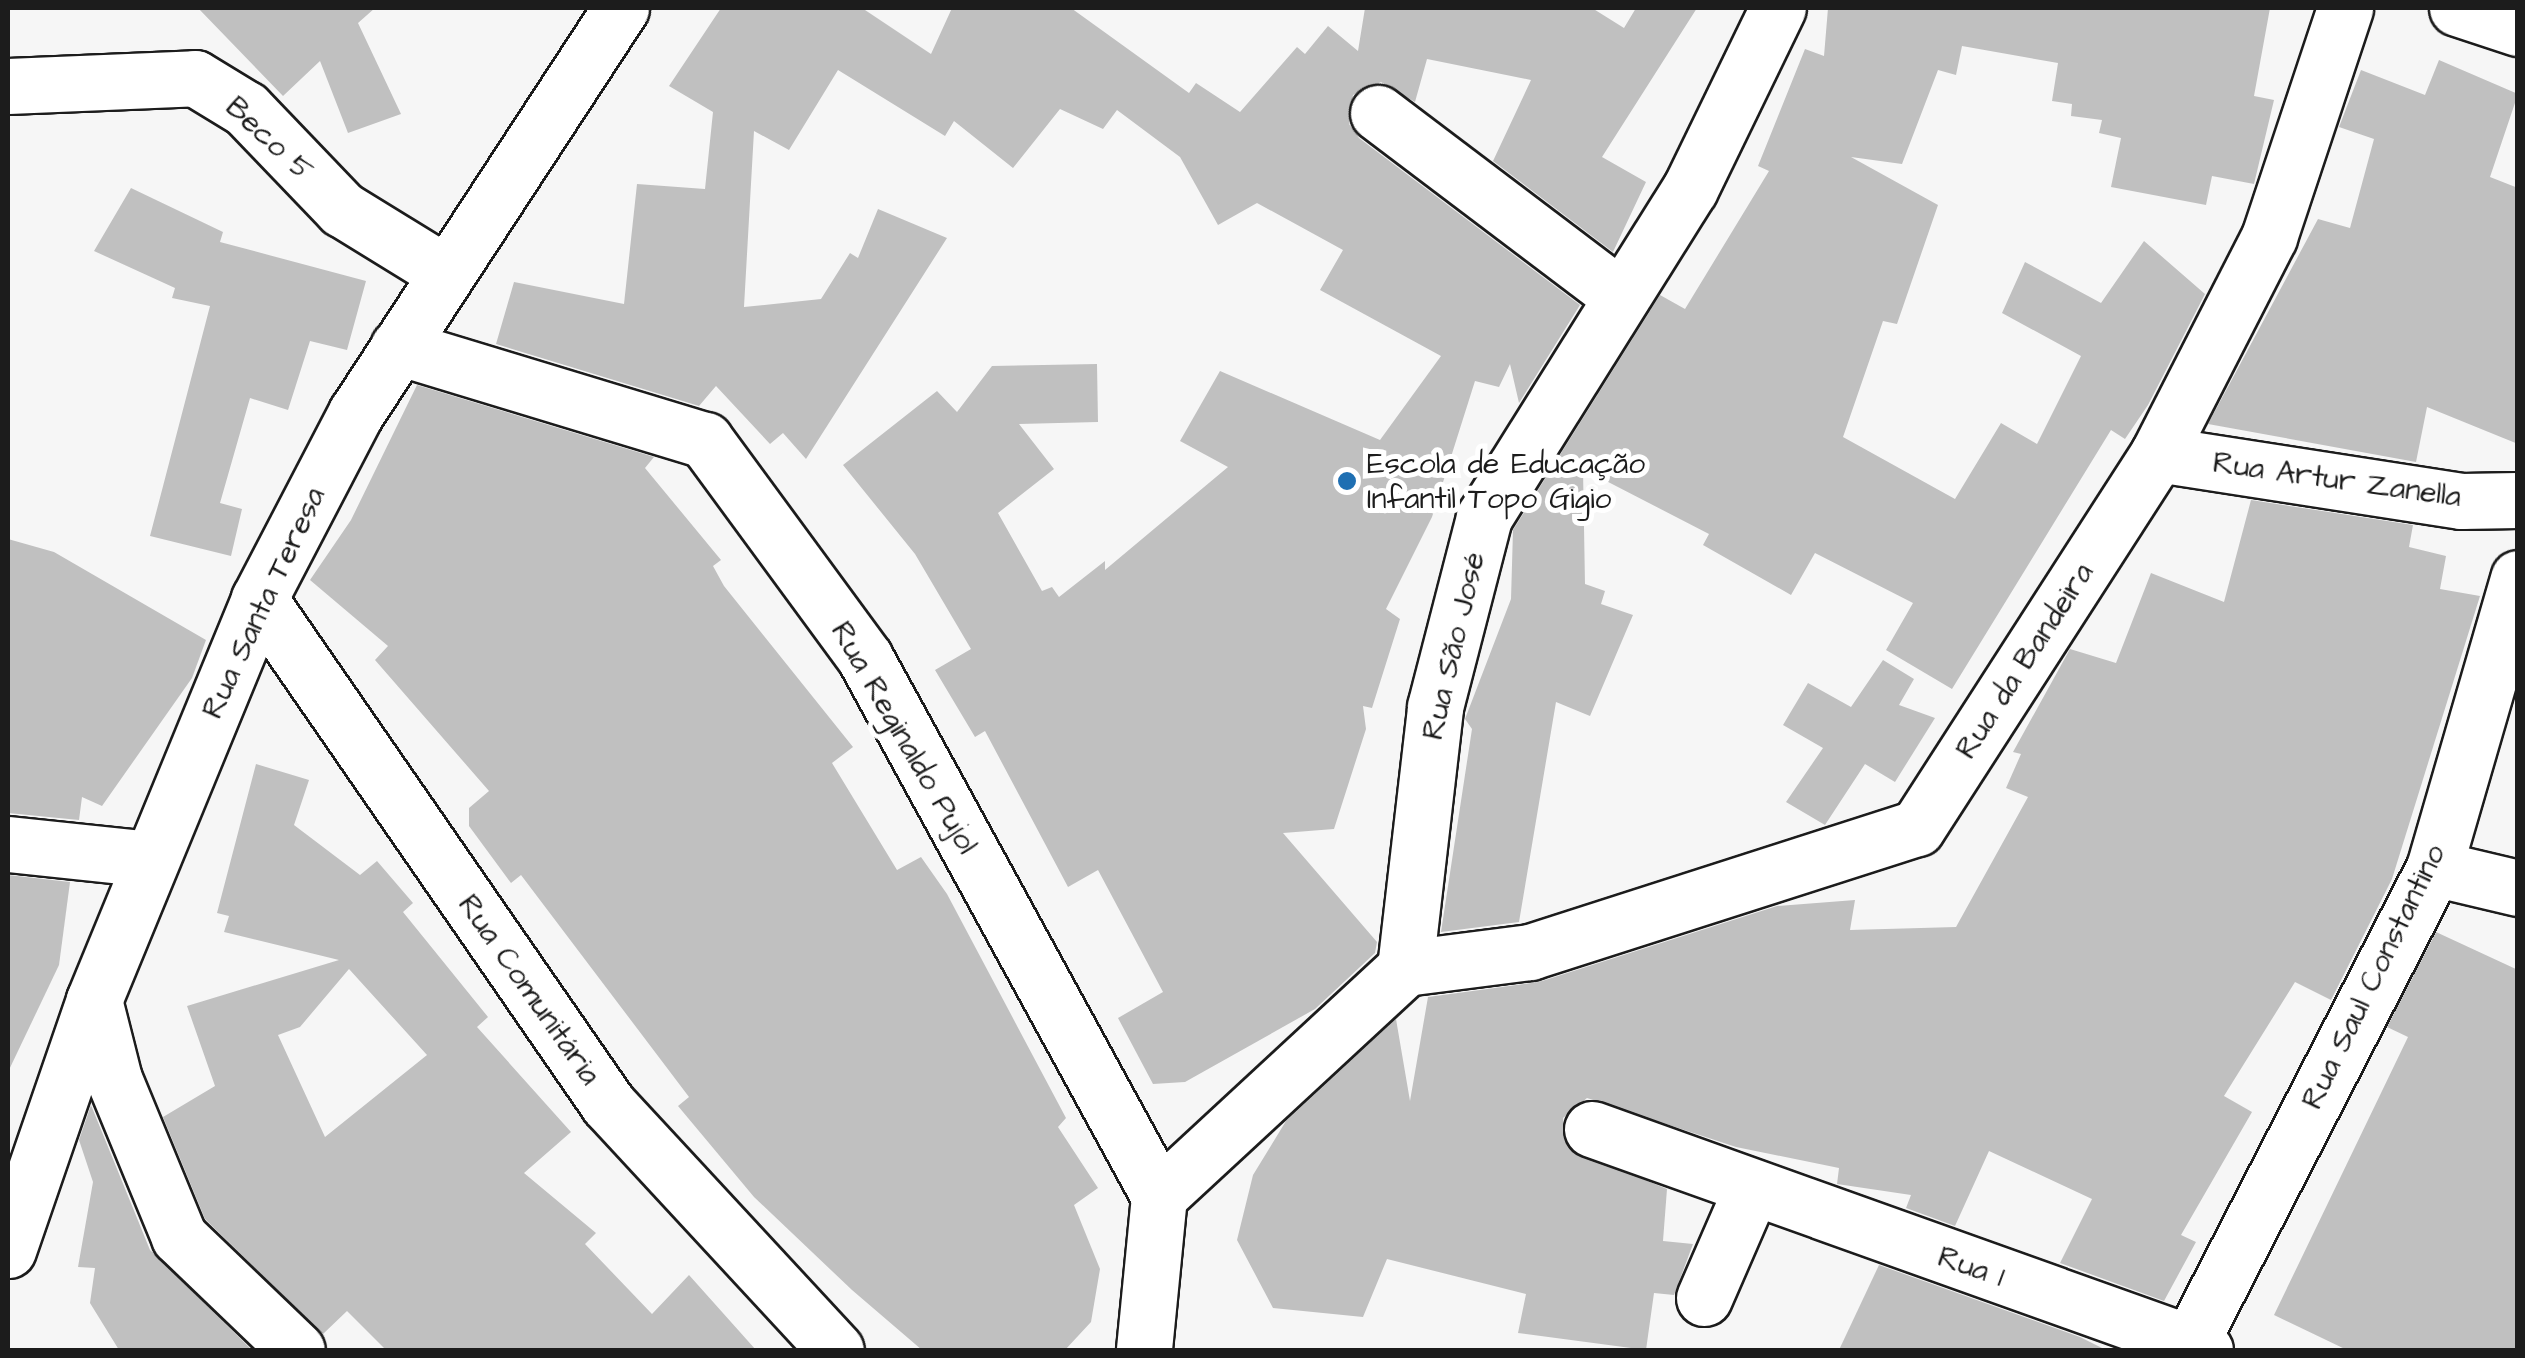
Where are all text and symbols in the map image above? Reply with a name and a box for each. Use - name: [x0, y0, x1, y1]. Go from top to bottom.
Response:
- street label: Beco 5: [218, 89, 320, 189]
- street label: Rua Artur Zanella: [2211, 445, 2463, 515]
- place label: Escola de Educação Infantil Topo Gigio: [1367, 446, 1645, 516]
- marker: Escola de Educação Infantil Topo Gigio: [1336, 470, 1358, 492]
- street label: Rua Santa Teresa: [195, 482, 333, 724]
- street label: Rua São José: [1415, 549, 1493, 743]
- street label: Rua da Bandeira: [1948, 556, 2102, 766]
- street label: Rua Reginaldo Pujol: [823, 616, 985, 860]
- street label: Rua Saul Constantino: [2294, 839, 2454, 1115]
- street label: Rua Comunitária: [450, 888, 608, 1092]
- street label: Rua 1: [1933, 1239, 2009, 1295]

